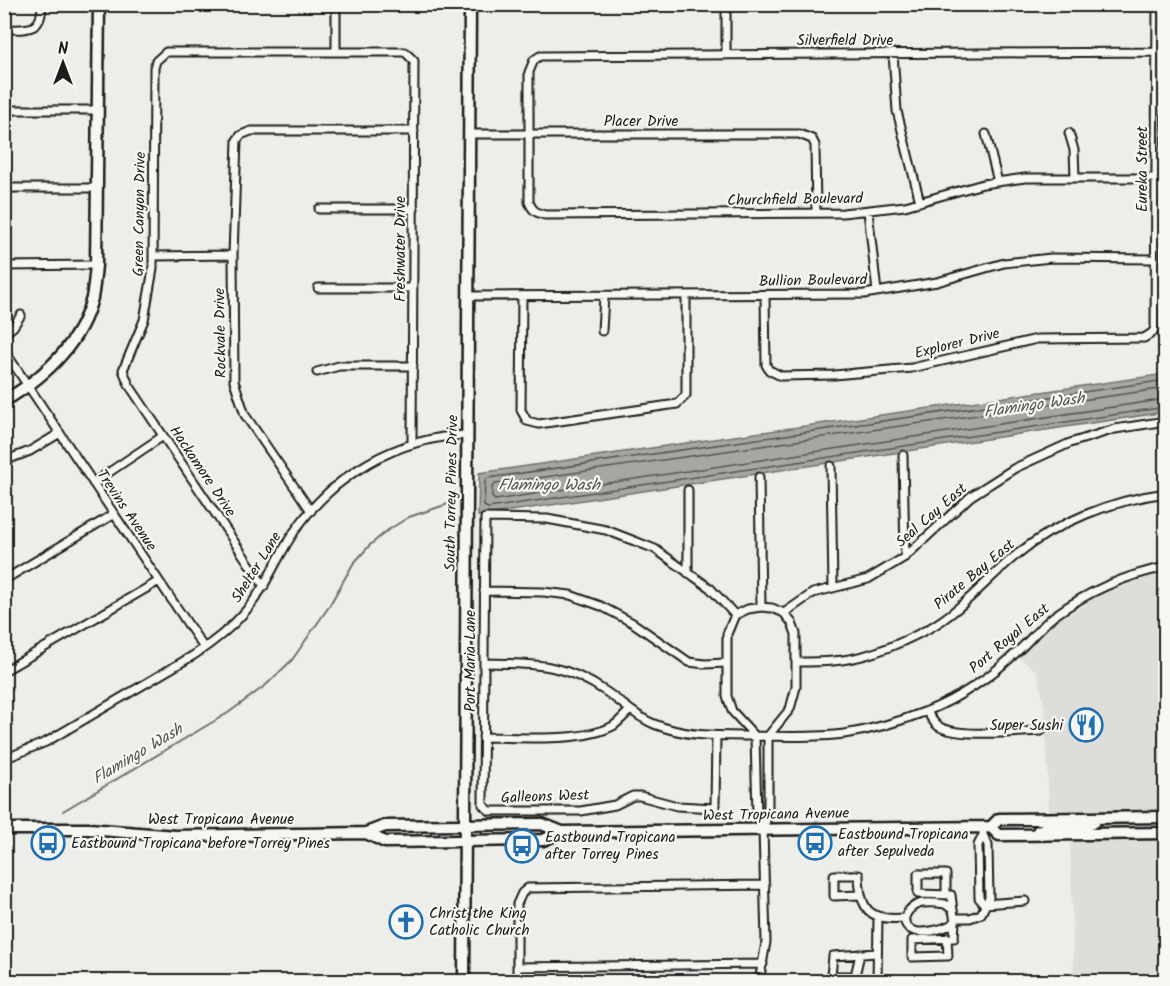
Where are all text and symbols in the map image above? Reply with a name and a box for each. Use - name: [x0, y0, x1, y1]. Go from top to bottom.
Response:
- street label: Silverfield Drive: [797, 29, 893, 53]
- north arrow: [33, 33, 93, 93]
- text: N: [58, 37, 68, 62]
- street label: Placer Drive: [604, 110, 679, 134]
- street label: Eureka Street: [1131, 126, 1155, 212]
- street label: Green Canyon Drive: [127, 151, 153, 277]
- street label: Churchfield Boulevard: [727, 187, 864, 213]
- street label: Freshwater Drive: [389, 196, 413, 302]
- street label: Bullion Boulevard: [759, 268, 868, 294]
- street label: Rockvale Drive: [208, 287, 234, 378]
- street label: Explorer Drive: [912, 322, 1002, 366]
- water label: Flamingo Wash: [982, 386, 1088, 425]
- street label: South Torrey Pines Drive: [439, 414, 465, 571]
- street label: Hackamore Drive: [163, 421, 242, 522]
- street label: Trevins Avenue: [90, 465, 163, 557]
- water label: Flamingo Wash: [498, 473, 601, 498]
- street label: Seal Cay East: [890, 478, 973, 554]
- street label: Shelter Lane: [225, 527, 288, 608]
- street label: Pirate Bay East: [929, 533, 1021, 616]
- street label: Port Royal East: [964, 598, 1055, 680]
- street label: Port Maria Lane: [459, 610, 483, 712]
- restaurant icon: Super Sushi: [1068, 707, 1104, 743]
- place label: Super Sushi: [990, 714, 1064, 738]
- water label: Flamingo Wash: [88, 717, 189, 791]
- street label: Galleons West: [501, 783, 590, 811]
- street label: West Tropicana Avenue: [703, 802, 850, 828]
- street label: West Tropicana Avenue: [148, 808, 294, 832]
- place label: Eastbound Tropicana after Sepulveda: [838, 823, 969, 864]
- bus stop icon: Eastbound Tropicana before Torrey Pines: [30, 825, 66, 861]
- bus stop icon: Eastbound Tropicana after Sepulveda: [797, 825, 833, 861]
- place label: Eastbound Tropicana after Torrey Pines: [545, 826, 676, 867]
- bus stop icon: Eastbound Tropicana after Torrey Pines: [504, 828, 540, 864]
- place label: Eastbound Tropicana before Torrey Pines: [71, 832, 330, 856]
- place label: Christ the King Catholic Church: [429, 902, 530, 943]
- church icon: Christ the King Catholic Church: [388, 904, 424, 940]

